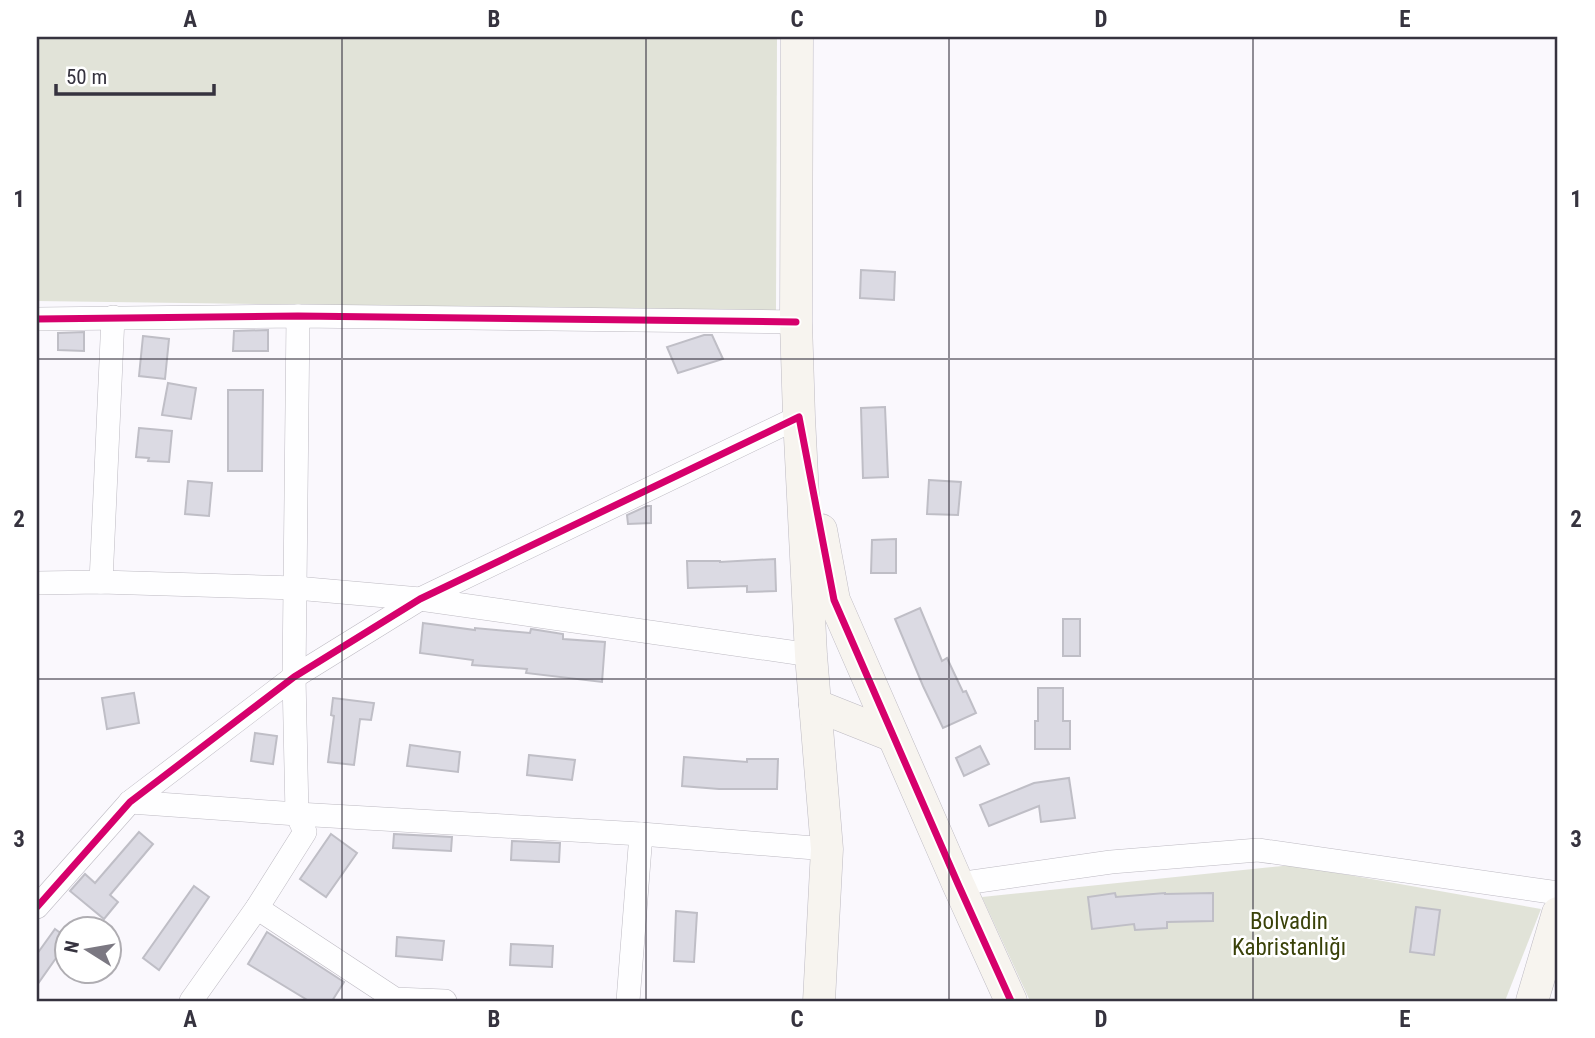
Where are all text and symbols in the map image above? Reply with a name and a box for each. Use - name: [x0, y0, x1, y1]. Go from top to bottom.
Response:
- text: A: [183, 6, 197, 33]
- text: B: [488, 6, 500, 33]
- text: C: [790, 6, 804, 33]
- text: D: [1095, 6, 1108, 33]
- text: E: [1399, 6, 1411, 33]
- scale bar: [56, 52, 214, 96]
- text: 50 m: [66, 65, 107, 89]
- text: 1: [13, 186, 25, 213]
- text: 1: [1570, 186, 1582, 213]
- text: 2: [13, 506, 25, 533]
- text: 2: [1570, 506, 1582, 533]
- text: 3: [13, 826, 25, 853]
- text: 3: [1570, 826, 1582, 853]
- park label: Bolvadin Kabristanlığı: [1232, 908, 1346, 961]
- north arrow: [52, 916, 122, 986]
- text: N: [59, 939, 84, 955]
- text: A: [183, 1006, 197, 1033]
- text: B: [488, 1006, 500, 1033]
- text: C: [790, 1006, 804, 1033]
- text: D: [1095, 1006, 1108, 1033]
- text: E: [1399, 1006, 1411, 1033]

